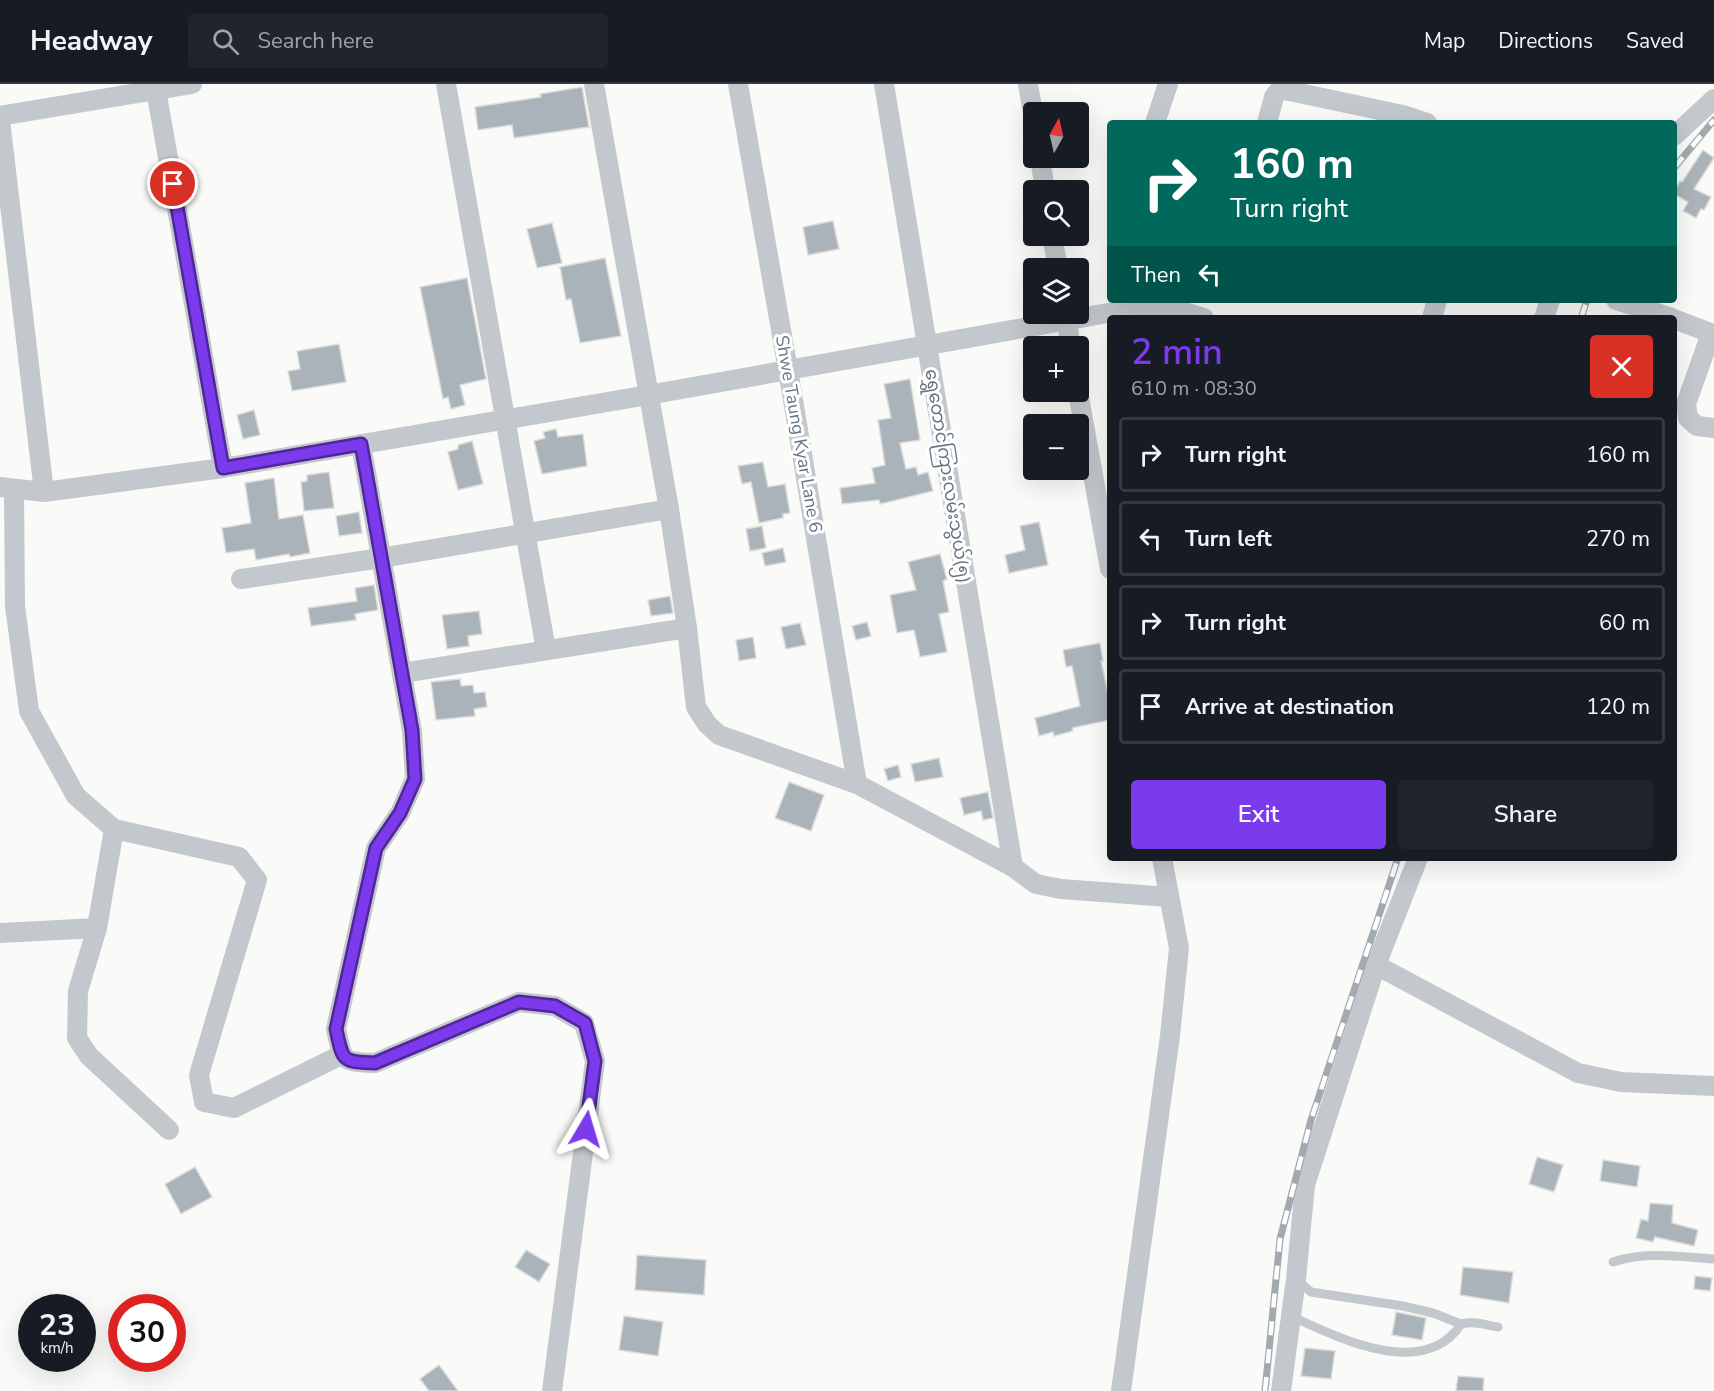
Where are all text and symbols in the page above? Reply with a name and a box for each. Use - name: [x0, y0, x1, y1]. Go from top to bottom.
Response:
- search box: [188, 14, 608, 68]
- text: Headway: [30, 22, 152, 60]
- icon: search: [209, 25, 242, 58]
- text: Search here: [257, 26, 374, 56]
- text: Map: [1424, 27, 1465, 55]
- text: Directions: [1498, 27, 1593, 55]
- text: Saved: [1626, 27, 1684, 55]
- north arrow: [1023, 102, 1089, 168]
- map controls: [1023, 102, 1089, 480]
- text: 160 m: [1230, 136, 1354, 193]
- icon: right: [1131, 144, 1209, 222]
- pin: [147, 158, 198, 209]
- icon: arrive: [156, 167, 189, 200]
- button: search: [1023, 180, 1089, 246]
- text: Turn right: [1230, 190, 1348, 227]
- button: layers: [1023, 258, 1089, 324]
- icon: left: [1193, 258, 1226, 291]
- text: Then: [1131, 260, 1181, 290]
- text: 2 min: [1131, 328, 1223, 377]
- street label: Shwe Taung Kyar Lane 6: [770, 333, 828, 535]
- button: close: [1590, 335, 1653, 398]
- button: +: [1023, 336, 1089, 402]
- street label: ရွှေတောင်ကြားလမ်းသွယ်(၅): [916, 367, 978, 585]
- text: 610 m · 08:30: [1131, 375, 1257, 402]
- button: −: [1023, 414, 1089, 480]
- icon: right: [1134, 438, 1167, 471]
- text: Turn right: [1185, 440, 1286, 470]
- text: 160 m: [1586, 440, 1650, 470]
- icon: left: [1134, 522, 1167, 555]
- text: Turn left: [1185, 524, 1272, 554]
- text: 270 m: [1586, 524, 1650, 554]
- icon: right: [1134, 606, 1167, 639]
- text: Turn right: [1185, 608, 1286, 638]
- text: 60 m: [1599, 608, 1650, 638]
- icon: arrive: [1134, 690, 1167, 723]
- text: Arrive at destination: [1185, 692, 1394, 722]
- text: 120 m: [1586, 692, 1650, 722]
- button: Exit: [1131, 780, 1386, 849]
- button: Share: [1398, 780, 1653, 849]
- position arrow: [554, 1097, 618, 1161]
- speed limit sign: 30: [108, 1294, 186, 1372]
- text: 23: [39, 1305, 75, 1346]
- text: km/h: [40, 1338, 74, 1358]

